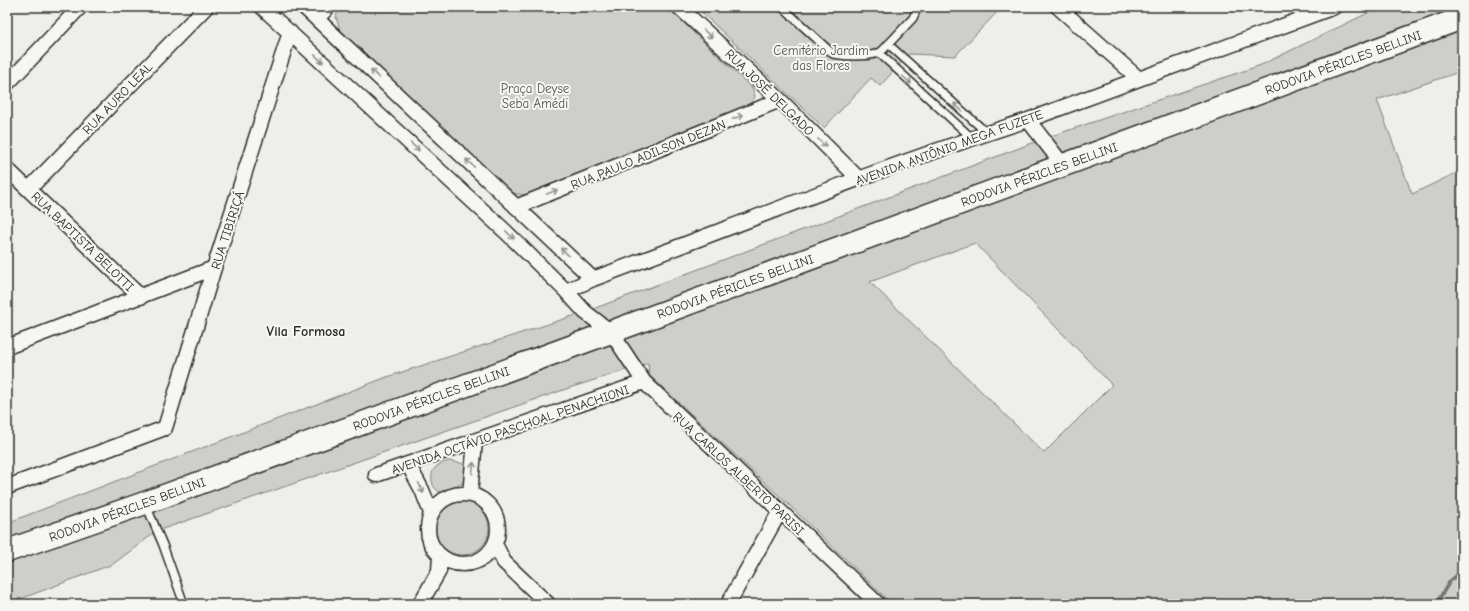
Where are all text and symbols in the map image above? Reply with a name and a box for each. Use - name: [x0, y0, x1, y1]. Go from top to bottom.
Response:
- street label: RODOVIA PÉRICLES BELLINI: [1263, 26, 1423, 98]
- one-way arrow: [703, 29, 713, 38]
- park label: Cemitério Jardim das Flores: [773, 43, 869, 73]
- street label: RUA JOSÉ DELGADO: [722, 45, 818, 139]
- one-way arrow: [314, 54, 324, 63]
- street label: RUA AURO LEAL: [79, 59, 156, 137]
- one-way arrow: [370, 69, 380, 79]
- one-way arrow: [902, 75, 913, 84]
- park label: Praça Deyse Seba Amédi: [501, 81, 570, 111]
- one-way arrow: [953, 103, 963, 112]
- street label: AVENIDA ANTÔNIO MEGA FUZETE: [853, 106, 1045, 188]
- one-way arrow: [731, 113, 743, 121]
- street label: RUA PAULO ADILSON DEZAN: [569, 116, 728, 192]
- one-way arrow: [817, 138, 827, 148]
- street label: RODOVIA PÉRICLES BELLINI: [959, 138, 1119, 210]
- one-way arrow: [409, 142, 419, 151]
- one-way arrow: [465, 158, 475, 168]
- street label: RUA TIBIRIÇÁ: [207, 188, 247, 271]
- one-way arrow: [546, 188, 558, 196]
- street label: RUA BAPTISTA BELOTTI: [28, 189, 137, 294]
- one-way arrow: [505, 231, 515, 240]
- one-way arrow: [560, 247, 570, 257]
- street label: RODOVIA PÉRICLES BELLINI: [655, 250, 815, 322]
- district label: Vila Formosa: [267, 323, 345, 340]
- street label: RODOVIA PÉRICLES BELLINI: [351, 362, 511, 434]
- street label: AVENIDA OCTÁVIO PASCHOAL PENACHIONI: [389, 381, 631, 477]
- street label: RUA CARLOS ALBERTO PARISI: [670, 409, 807, 538]
- one-way arrow: [469, 462, 476, 475]
- street label: RODOVIA PÉRICLES BELLINI: [47, 473, 207, 545]
- one-way arrow: [418, 482, 425, 494]

